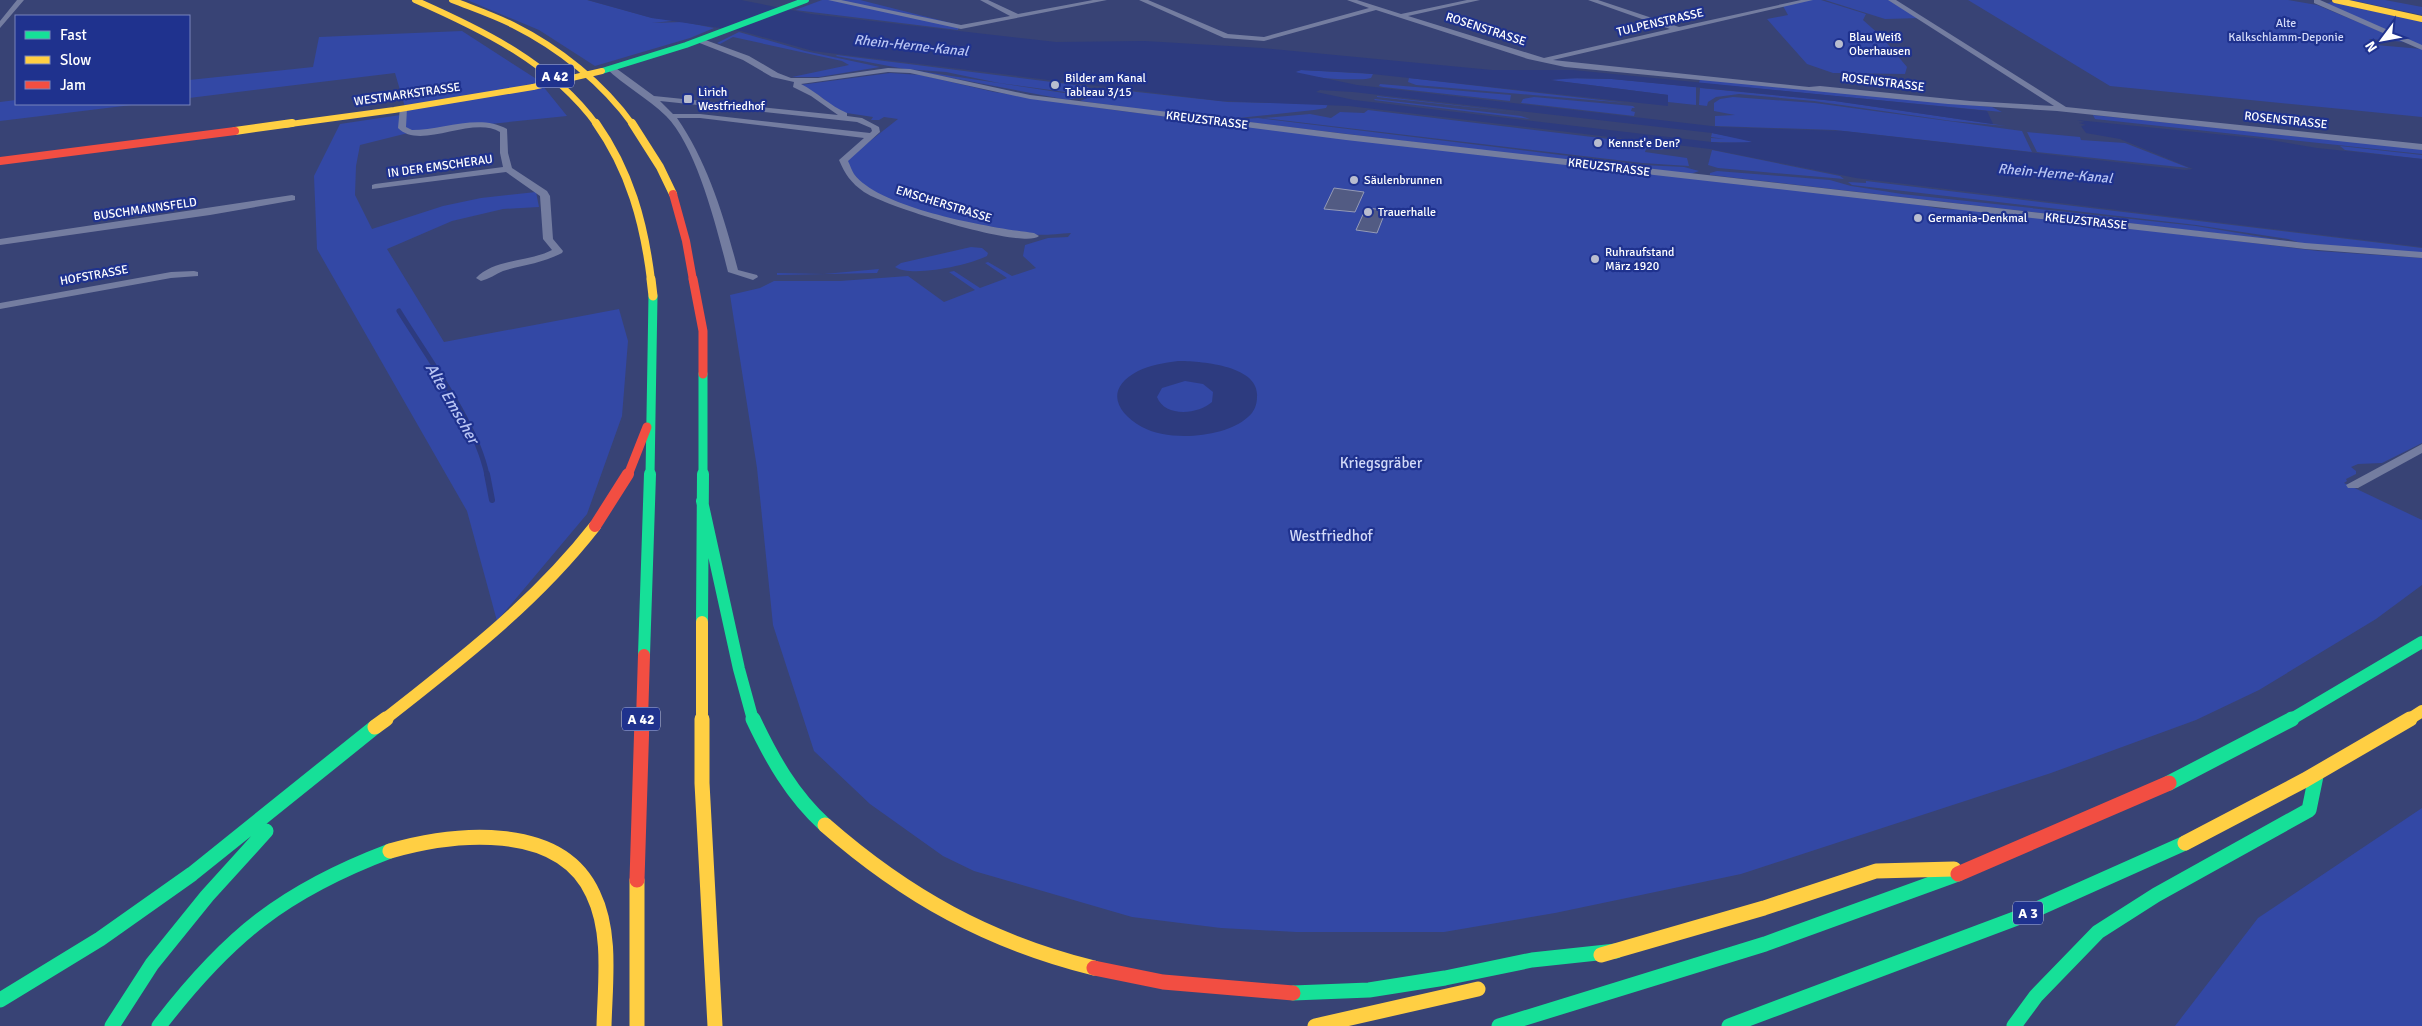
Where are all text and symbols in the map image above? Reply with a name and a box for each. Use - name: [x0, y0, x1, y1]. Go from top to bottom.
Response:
- street label: TULPENSTRASSE: [1615, 5, 1705, 40]
- street label: ROSENSTRASSE: [1444, 9, 1528, 50]
- legend: [15, 15, 190, 105]
- north arrow: [2357, 15, 2407, 65]
- park label: Alte Kalkschlamm-Deponie: [2228, 16, 2344, 45]
- text: Fast: [60, 26, 87, 44]
- place label: Blau Weiß Oberhausen: [1849, 30, 1911, 59]
- water label: Rhein-Herne-Kanal: [853, 31, 970, 60]
- marker: Blau Weiß Oberhausen: [1833, 38, 1845, 50]
- text: N: [2362, 38, 2381, 55]
- text: Slow: [60, 51, 91, 69]
- road number: A 42: [536, 64, 574, 88]
- street label: ROSENSTRASSE: [1841, 70, 1925, 95]
- place label: Bilder am Kanal Tableau 3/15: [1065, 71, 1147, 100]
- text: Jam: [60, 76, 86, 94]
- marker: Bilder am Kanal Tableau 3/15: [1049, 79, 1061, 91]
- street label: WESTMARKSTRASSE: [353, 80, 461, 109]
- place label: Lirich Westfriedhof: [698, 85, 766, 114]
- marker: Lirich Westfriedhof: [682, 93, 694, 105]
- street label: KREUZSTRASSE: [1165, 108, 1249, 133]
- street label: ROSENSTRASSE: [2244, 109, 2328, 132]
- place label: Kennst'e Den?: [1608, 136, 1680, 151]
- marker: Kennst'e Den?: [1592, 137, 1604, 149]
- street label: IN DER EMSCHERAU: [386, 152, 494, 181]
- street label: KREUZSTRASSE: [1567, 155, 1651, 180]
- water label: Rhein-Herne-Kanal: [1997, 160, 2114, 187]
- place label: Säulenbrunnen: [1364, 173, 1442, 188]
- marker: Säulenbrunnen: [1348, 174, 1360, 186]
- street label: EMSCHERSTRASSE: [894, 183, 994, 226]
- street label: BUSCHMANNSFELD: [92, 195, 198, 224]
- place label: Trauerhalle: [1378, 205, 1436, 220]
- marker: Trauerhalle: [1362, 206, 1374, 218]
- street label: KREUZSTRASSE: [2044, 210, 2128, 233]
- place label: Germania-Denkmal: [1928, 211, 2028, 226]
- marker: Germania-Denkmal: [1912, 212, 1924, 224]
- place label: Ruhraufstand März 1920: [1605, 245, 1674, 274]
- marker: Ruhraufstand März 1920: [1589, 253, 1601, 265]
- street label: HOFSTRASSE: [59, 262, 130, 289]
- water label: Alte Emscher: [421, 360, 484, 449]
- park label: Kriegsgräber: [1340, 454, 1423, 472]
- park label: Westfriedhof: [1289, 527, 1374, 545]
- road number: A 42: [622, 708, 660, 731]
- road number: A 3: [2013, 901, 2043, 924]

